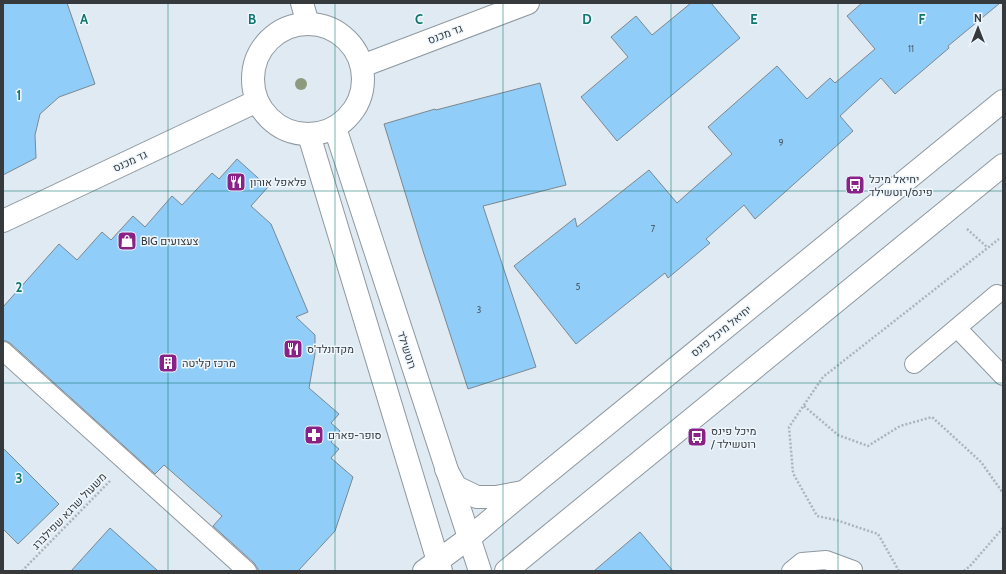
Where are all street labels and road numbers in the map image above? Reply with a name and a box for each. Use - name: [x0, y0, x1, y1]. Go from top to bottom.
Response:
- street label: גד מכנס: [426, 21, 464, 47]
- street label: גד מכנס: [111, 147, 149, 175]
- street label: יחיאל מיכל פינס: [688, 302, 754, 360]
- street label: רוטשילד: [394, 329, 420, 371]
- street label: משעול שרגא שפילברג: [29, 470, 109, 552]

